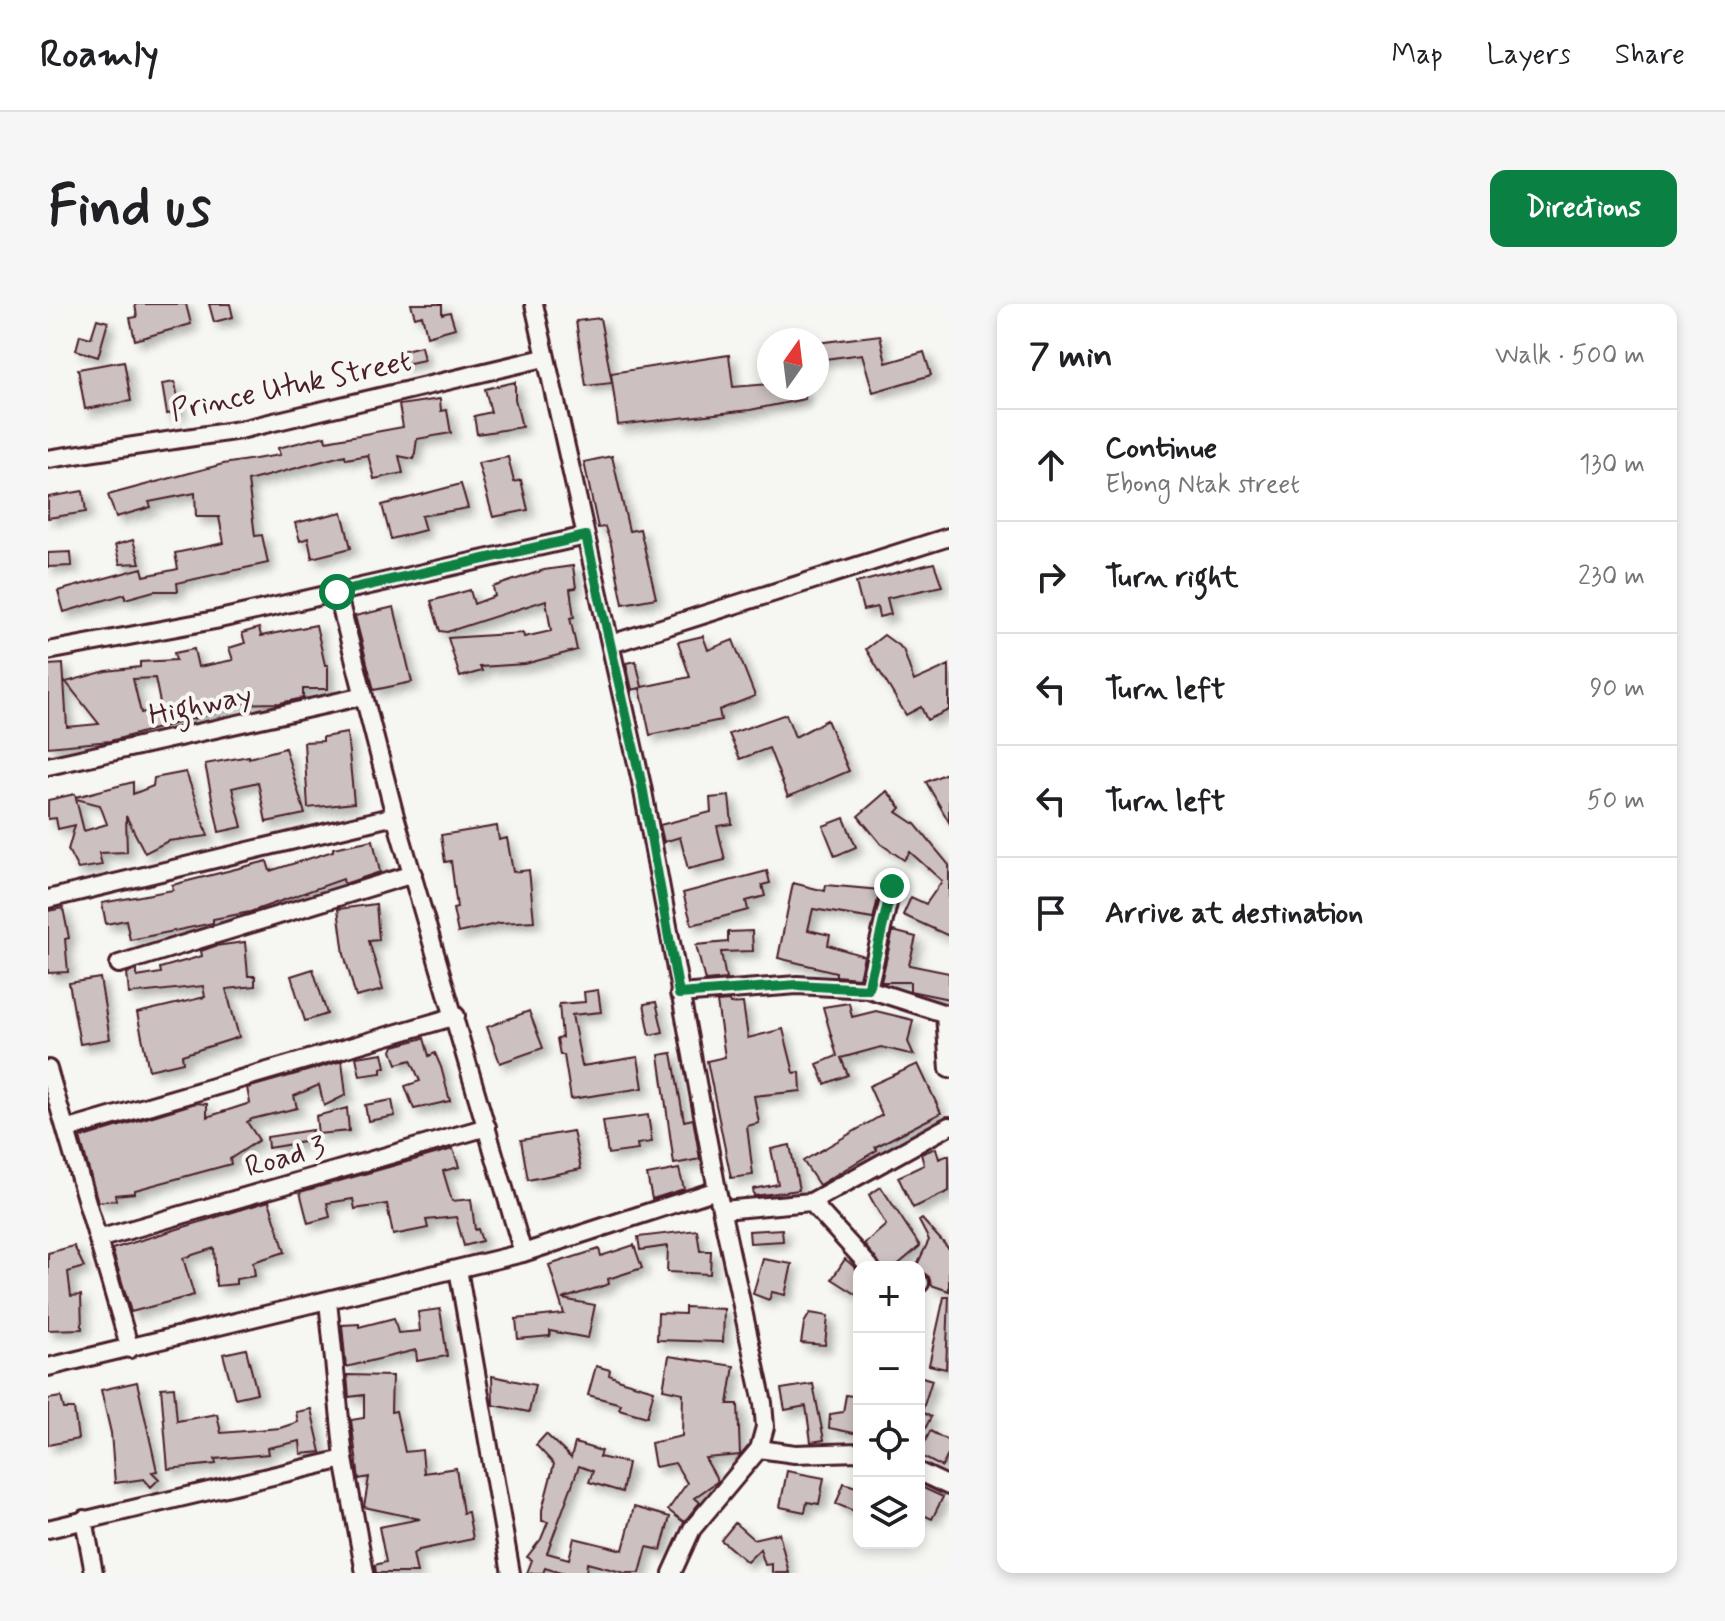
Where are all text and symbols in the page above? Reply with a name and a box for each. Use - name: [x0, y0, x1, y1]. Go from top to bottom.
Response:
- text: Roamly: [40, 31, 159, 80]
- text: Map: [1392, 37, 1443, 74]
- text: Layers: [1487, 37, 1571, 74]
- text: Share: [1615, 37, 1685, 74]
- button: Directions: [1490, 170, 1677, 247]
- text: Find us: [48, 172, 211, 245]
- north arrow: [757, 328, 829, 400]
- text: 7 min: [1029, 334, 1113, 379]
- text: Walk · 500 m: [1495, 339, 1645, 373]
- street label: Prince Utuk Street: [168, 342, 415, 431]
- text: Continue: [1105, 429, 1217, 468]
- icon: ahead: [1029, 443, 1073, 487]
- text: 130 m: [1579, 448, 1645, 482]
- text: Ebong Ntak street: [1105, 468, 1300, 502]
- icon: right: [1029, 555, 1073, 599]
- text: Turn right: [1105, 558, 1238, 597]
- text: 230 m: [1578, 560, 1645, 594]
- route start: [319, 574, 355, 610]
- icon: left: [1029, 667, 1073, 711]
- text: Turn left: [1105, 670, 1225, 709]
- text: 90 m: [1590, 672, 1645, 706]
- street label: Highway: [145, 676, 256, 738]
- icon: left: [1029, 779, 1073, 823]
- text: Turn left: [1105, 782, 1225, 821]
- text: 50 m: [1587, 784, 1645, 818]
- route end: [874, 868, 910, 904]
- icon: arrive: [1029, 891, 1073, 935]
- text: Arrive at destination: [1105, 894, 1363, 933]
- street label: Road 3: [241, 1127, 330, 1187]
- map controls: [853, 1261, 925, 1549]
- button: +: [853, 1261, 925, 1333]
- button: −: [853, 1333, 925, 1405]
- button: locate: [853, 1405, 925, 1477]
- button: layers: [853, 1477, 925, 1549]

